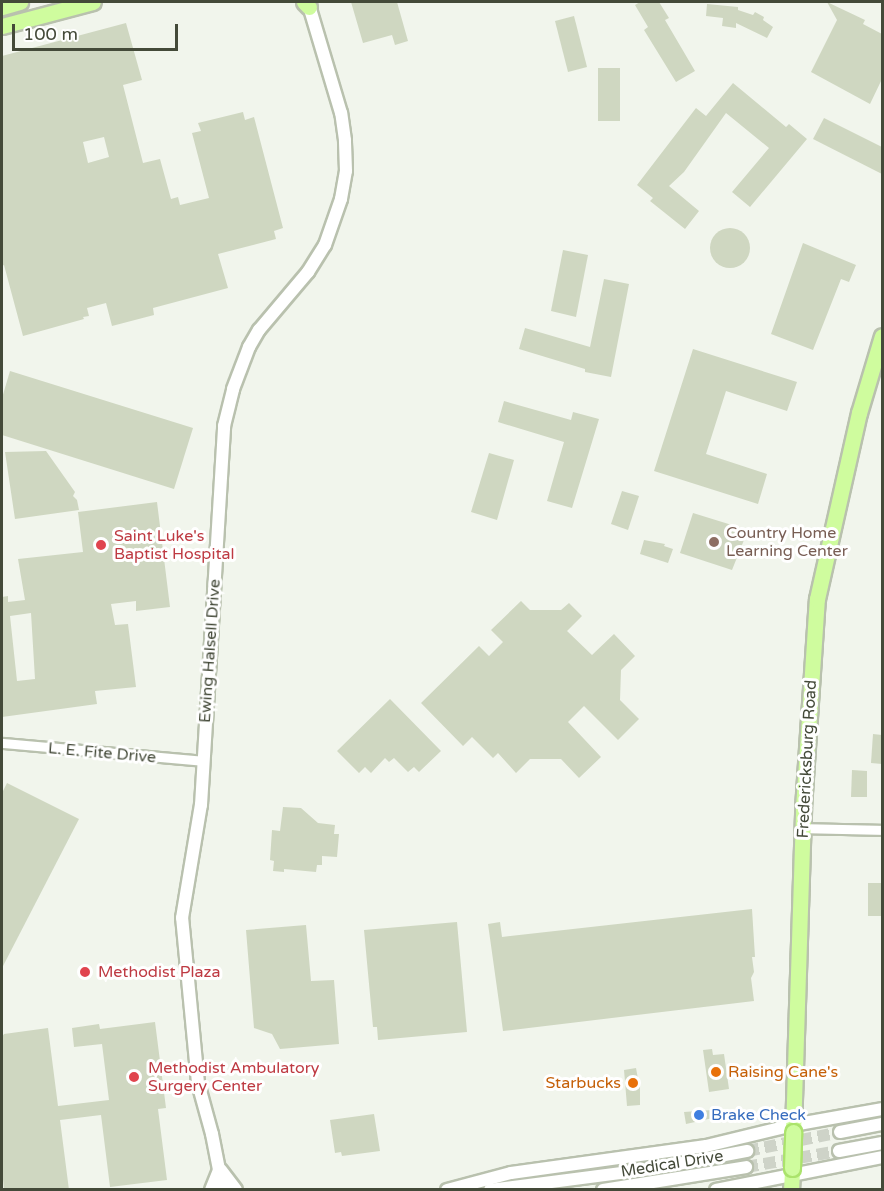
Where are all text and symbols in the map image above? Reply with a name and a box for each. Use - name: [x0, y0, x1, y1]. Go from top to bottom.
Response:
- scale bar: [15, 12, 182, 50]
- text: 100 m: [23, 23, 78, 45]
- place label: Country Home Learning Center: [726, 523, 848, 561]
- place label: Saint Luke's Baptist Hospital: [114, 526, 235, 564]
- marker: Country Home Learning Center: [707, 535, 721, 549]
- marker: Saint Luke's Baptist Hospital: [92, 536, 110, 554]
- street label: Ewing Halsell Drive: [195, 579, 225, 723]
- street label: Fredericksburg Road: [793, 679, 821, 839]
- street label: L. E. Fite Drive: [47, 739, 157, 767]
- place label: Methodist Plaza: [98, 962, 220, 982]
- marker: Methodist Plaza: [76, 963, 94, 981]
- place label: Methodist Ambulatory Surgery Center: [148, 1058, 319, 1096]
- place label: Raising Cane's: [728, 1062, 838, 1082]
- marker: Raising Cane's: [709, 1065, 723, 1079]
- marker: Methodist Ambulatory Surgery Center: [125, 1068, 143, 1086]
- place label: Starbucks: [546, 1073, 621, 1093]
- marker: Starbucks: [626, 1076, 640, 1090]
- place label: Brake Check: [711, 1105, 806, 1125]
- marker: Brake Check: [692, 1108, 706, 1122]
- street label: Medical Drive: [619, 1146, 725, 1182]

